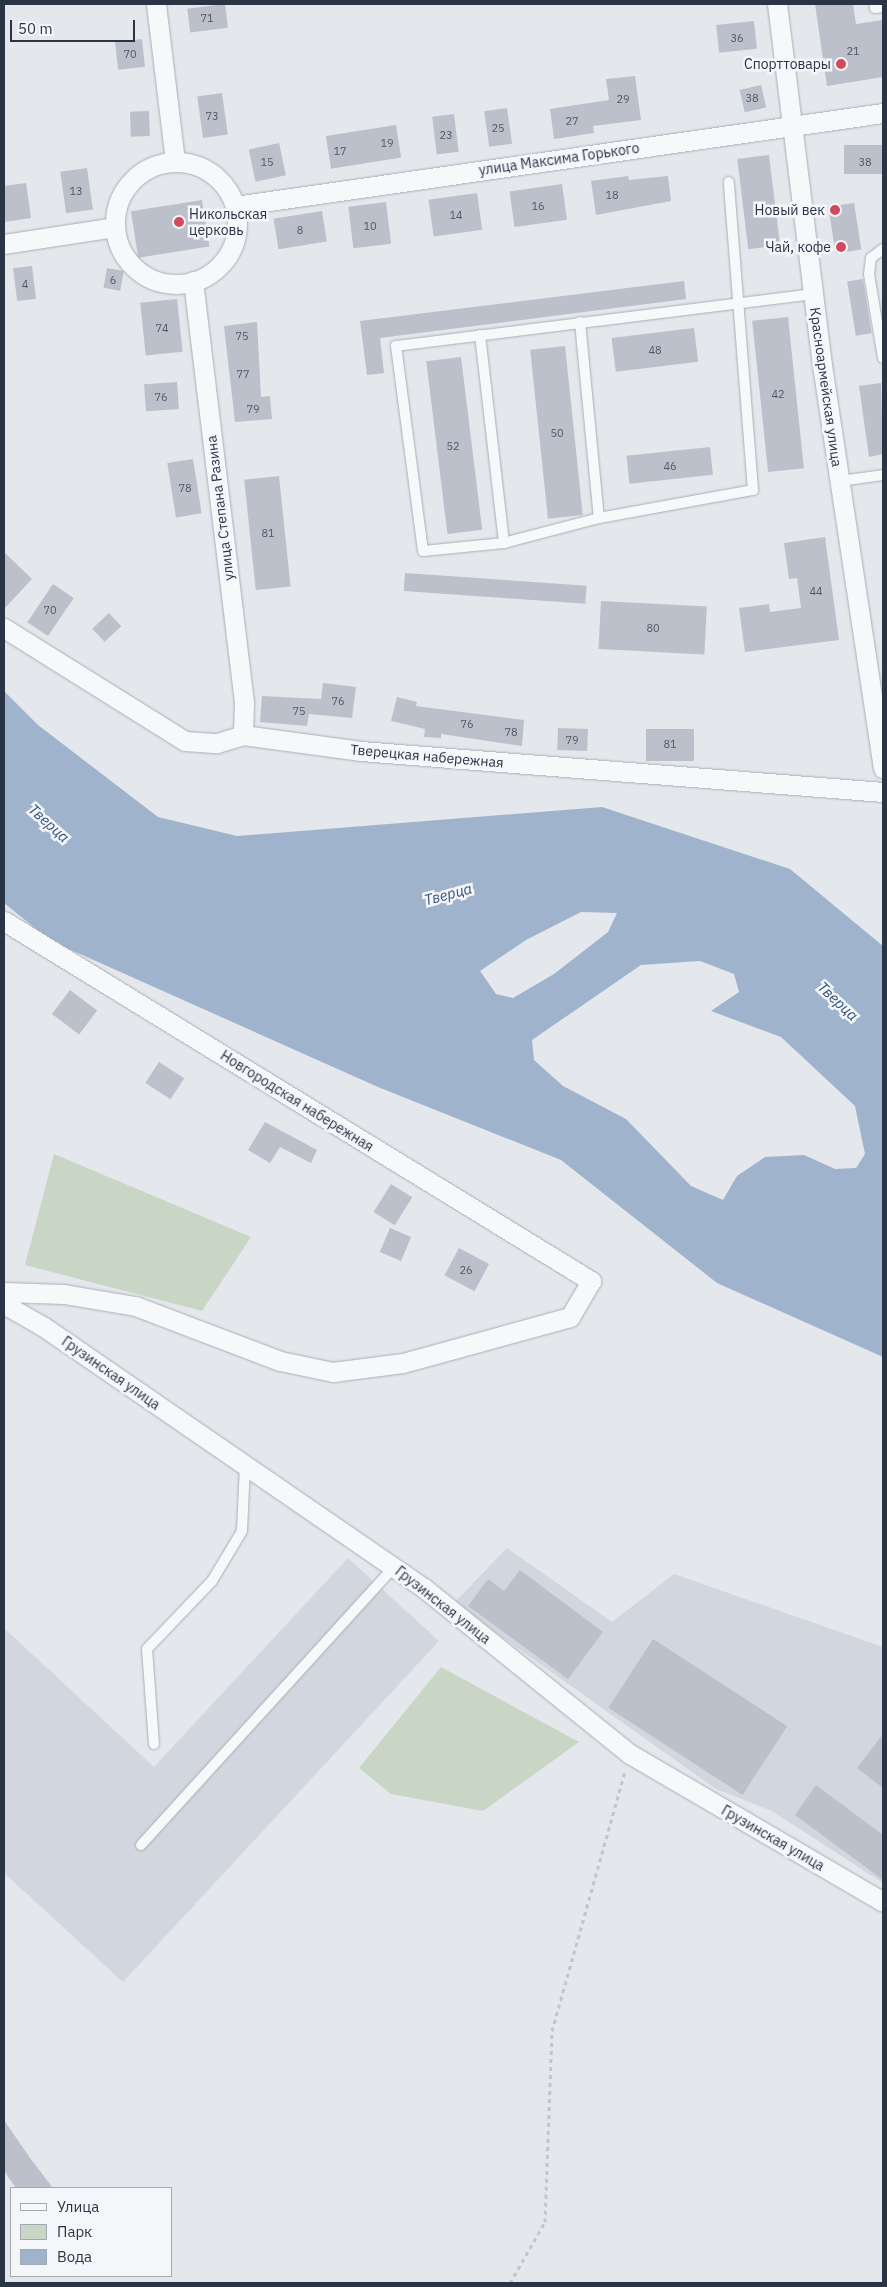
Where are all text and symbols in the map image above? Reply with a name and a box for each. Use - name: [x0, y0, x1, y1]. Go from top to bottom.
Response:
- scale bar: [12, 10, 138, 42]
- house number: 71: [200, 11, 214, 25]
- text: 50 m: [18, 19, 53, 38]
- house number: 36: [730, 31, 744, 45]
- house number: 21: [846, 44, 860, 58]
- house number: 70: [123, 47, 137, 61]
- place label: Спорттовары: [744, 56, 831, 72]
- marker: Спорттовары: [835, 58, 847, 70]
- house number: 38: [745, 91, 759, 105]
- house number: 29: [616, 92, 630, 106]
- house number: 73: [205, 109, 219, 123]
- house number: 27: [565, 114, 579, 128]
- house number: 25: [491, 121, 505, 135]
- house number: 23: [439, 128, 453, 142]
- house number: 19: [380, 136, 394, 150]
- street label: улица Максима Горького: [478, 139, 640, 179]
- house number: 17: [333, 144, 347, 158]
- house number: 15: [260, 155, 274, 169]
- house number: 38: [858, 155, 872, 169]
- house number: 13: [69, 184, 83, 198]
- house number: 18: [605, 188, 619, 202]
- house number: 16: [531, 199, 545, 213]
- place label: Новый век: [755, 202, 825, 218]
- marker: Новый век: [829, 204, 841, 216]
- place label: Никольская церковь: [189, 206, 267, 238]
- house number: 14: [449, 208, 463, 222]
- marker: Никольская церковь: [173, 216, 185, 228]
- house number: 10: [363, 219, 377, 233]
- house number: 8: [297, 223, 303, 237]
- place label: Чай, кофе: [766, 239, 831, 255]
- marker: Чай, кофе: [835, 241, 847, 253]
- house number: 6: [110, 273, 116, 287]
- house number: 4: [22, 277, 28, 291]
- street label: Красноармейская улица: [806, 306, 846, 468]
- house number: 74: [155, 321, 169, 335]
- house number: 75: [235, 329, 249, 343]
- house number: 48: [648, 343, 662, 357]
- house number: 77: [236, 367, 250, 381]
- house number: 42: [771, 387, 785, 401]
- house number: 76: [154, 390, 168, 404]
- house number: 79: [246, 402, 260, 416]
- house number: 50: [550, 426, 564, 440]
- street label: улица Степана Разина: [203, 434, 237, 582]
- house number: 52: [446, 439, 460, 453]
- house number: 46: [663, 459, 677, 473]
- house number: 78: [178, 481, 192, 495]
- house number: 81: [261, 526, 275, 540]
- house number: 44: [809, 584, 823, 598]
- house number: 70: [43, 603, 57, 617]
- house number: 80: [646, 621, 660, 635]
- house number: 76: [331, 694, 345, 708]
- house number: 75: [292, 704, 306, 718]
- house number: 76: [460, 717, 474, 731]
- house number: 78: [504, 725, 518, 739]
- house number: 79: [565, 733, 579, 747]
- house number: 81: [663, 737, 677, 751]
- street label: Тверецкая набережная: [350, 741, 504, 771]
- water label: Тверца: [25, 800, 73, 846]
- water label: Тверца: [422, 879, 474, 909]
- water label: Тверца: [814, 978, 862, 1024]
- street label: Новгородская набережная: [217, 1047, 377, 1155]
- house number: 26: [459, 1263, 473, 1277]
- street label: Грузинская улица: [59, 1333, 163, 1413]
- street label: Грузинская улица: [392, 1563, 494, 1647]
- street label: Грузинская улица: [718, 1802, 828, 1874]
- legend: [10, 2187, 172, 2277]
- text: Улица: [57, 2197, 99, 2216]
- text: Парк: [57, 2222, 92, 2241]
- text: Вода: [57, 2247, 92, 2266]

